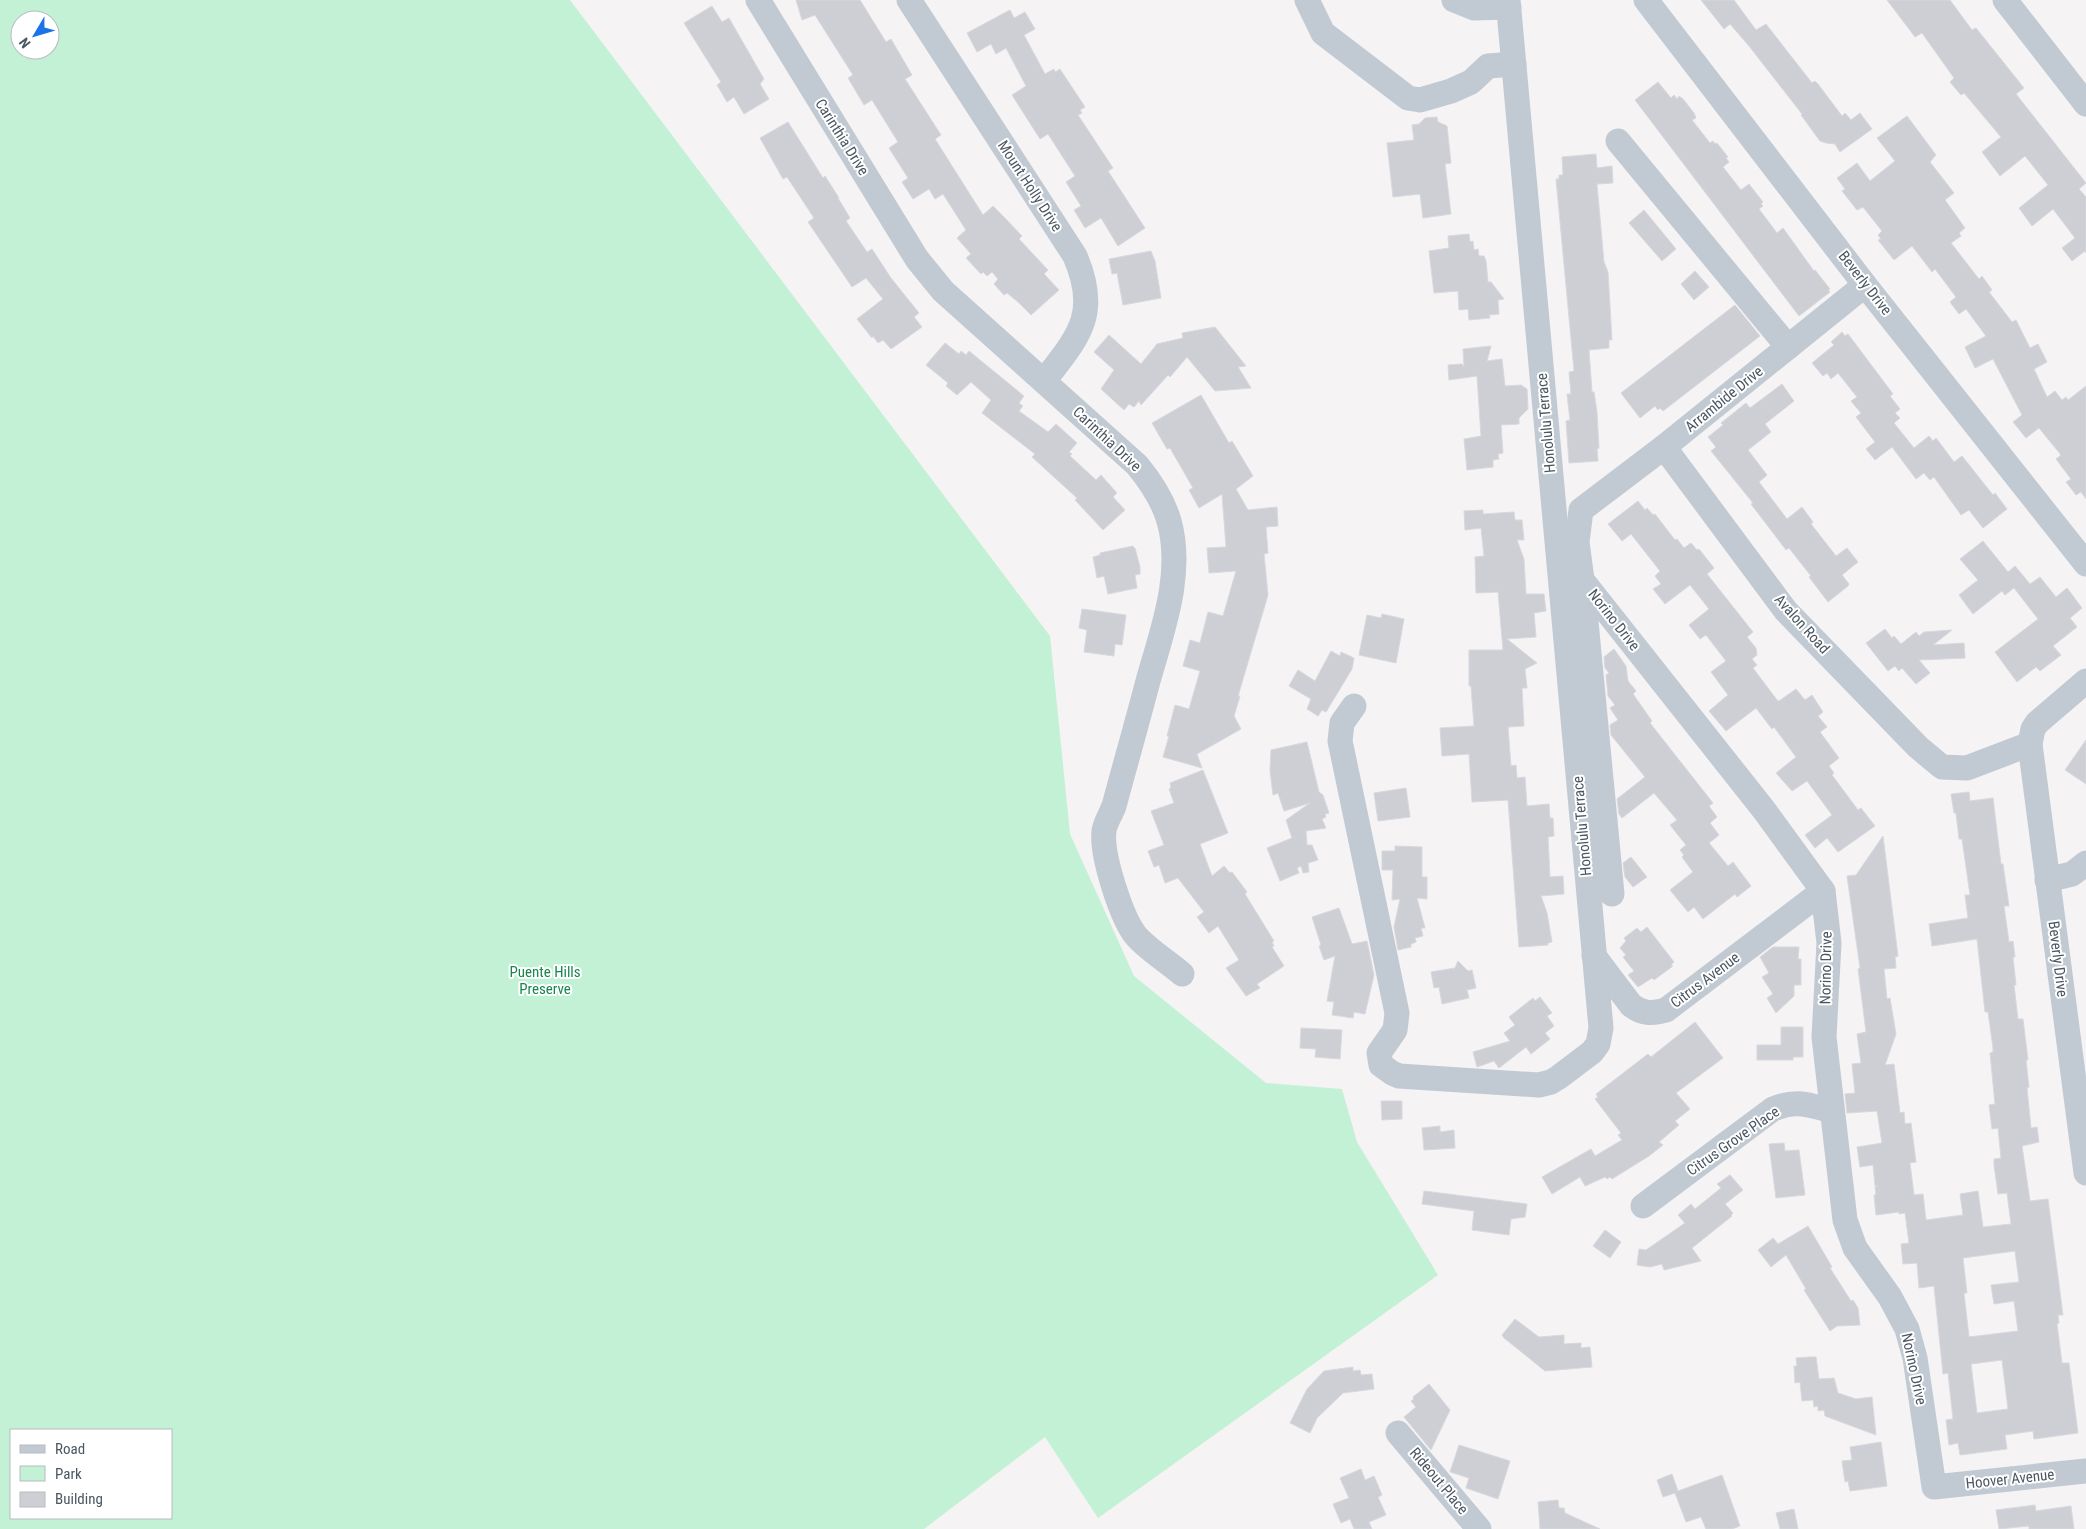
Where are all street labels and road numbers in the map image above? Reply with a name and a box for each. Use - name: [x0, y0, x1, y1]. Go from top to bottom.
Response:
- street label: Carinthia Drive: [811, 95, 873, 179]
- street label: Mount Holly Drive: [994, 137, 1066, 235]
- street label: Beverly Drive: [1834, 247, 1896, 319]
- street label: Arrambide Drive: [1682, 362, 1766, 436]
- street label: Honolulu Terrace: [1533, 372, 1559, 474]
- street label: Carinthia Drive: [1069, 403, 1145, 475]
- street label: Norino Drive: [1584, 586, 1644, 654]
- street label: Avalon Road: [1771, 591, 1833, 657]
- street label: Honolulu Terrace: [1569, 775, 1595, 877]
- street label: Beverly Drive: [2044, 920, 2072, 998]
- street label: Norino Drive: [1816, 931, 1836, 1005]
- street label: Citrus Avenue: [1667, 948, 1743, 1012]
- street label: Citrus Grove Place: [1683, 1102, 1783, 1180]
- street label: Norino Drive: [1898, 1331, 1930, 1407]
- street label: Rideout Place: [1406, 1444, 1472, 1518]
- street label: Hoover Avenue: [1965, 1465, 2055, 1493]

